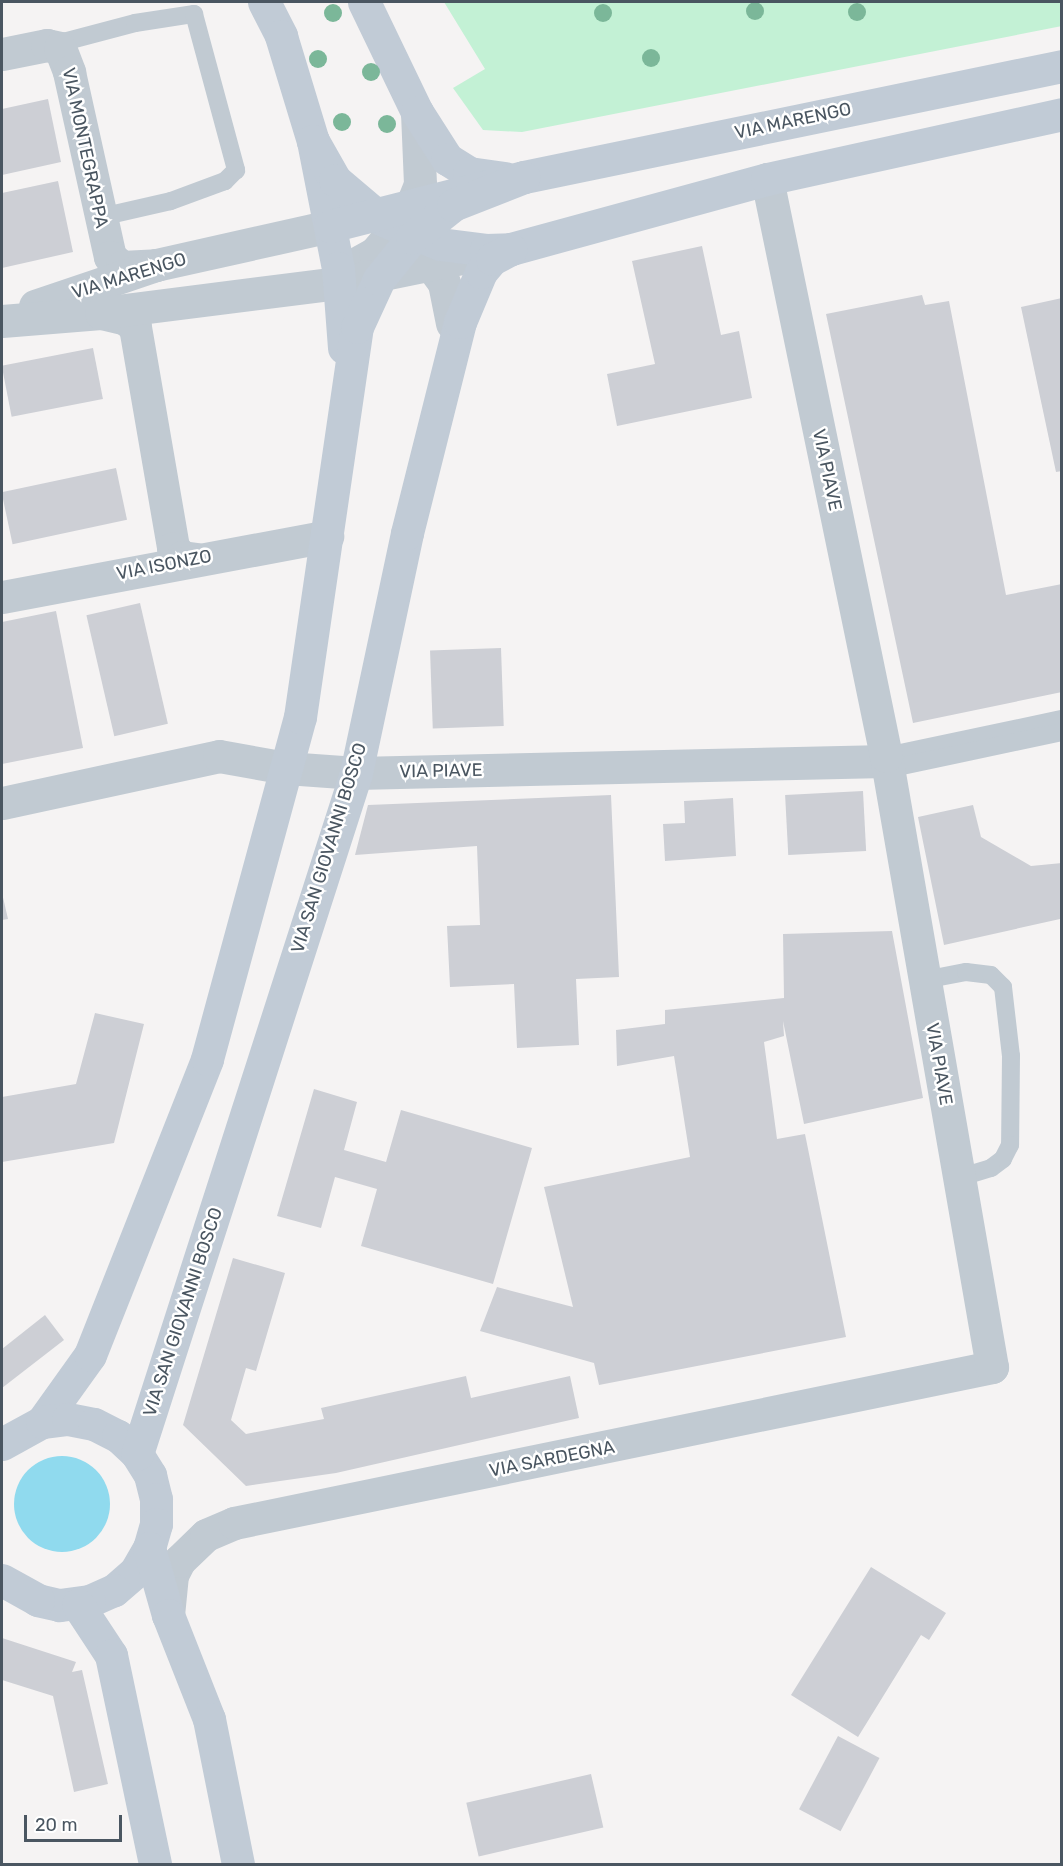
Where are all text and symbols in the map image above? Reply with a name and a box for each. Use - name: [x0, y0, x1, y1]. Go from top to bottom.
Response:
- street label: VIA MONTEGRAPPA: [57, 66, 113, 230]
- street label: VIA MARENGO: [732, 98, 854, 144]
- street label: VIA MARENGO: [69, 248, 189, 304]
- street label: VIA PIAVE: [808, 427, 846, 513]
- street label: VIA ISONZO: [114, 545, 214, 585]
- street label: VIA SAN GIOVANNI BOSCO: [287, 740, 371, 956]
- street label: VIA PIAVE: [399, 759, 483, 783]
- street label: VIA PIAVE: [921, 1021, 957, 1107]
- street label: VIA SAN GIOVANNI BOSCO: [139, 1204, 227, 1420]
- street label: VIA SARDEGNA: [487, 1436, 617, 1482]
- scale bar: [27, 1803, 124, 1841]
- text: 20 m: [35, 1814, 77, 1836]

